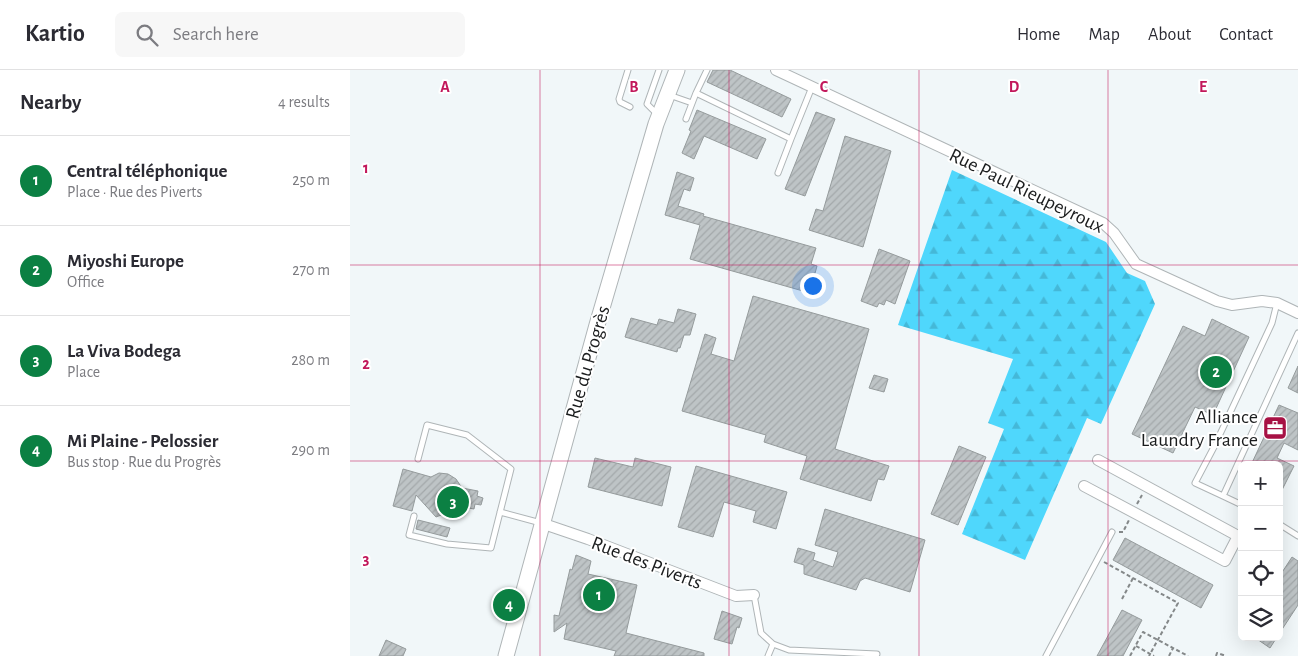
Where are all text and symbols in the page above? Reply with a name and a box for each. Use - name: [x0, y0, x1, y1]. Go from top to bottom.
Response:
- search box: [115, 12, 465, 57]
- icon: search: [133, 21, 161, 49]
- text: Kartio: [25, 22, 85, 46]
- text: Search here: [173, 25, 259, 44]
- text: Home: [1017, 26, 1060, 44]
- text: Map: [1088, 26, 1120, 44]
- text: About: [1148, 26, 1191, 44]
- text: Contact: [1219, 26, 1273, 44]
- text: A: [440, 79, 450, 95]
- text: B: [629, 79, 639, 95]
- text: C: [820, 79, 829, 95]
- text: D: [1009, 79, 1020, 95]
- text: E: [1199, 79, 1207, 95]
- text: Nearby: [20, 92, 81, 113]
- text: 4 results: [278, 94, 330, 110]
- street label: Rue Paul Rieupeyroux: [946, 145, 1107, 237]
- text: 1: [363, 160, 369, 176]
- text: Central téléphonique: [67, 162, 228, 181]
- text: 1: [33, 172, 39, 188]
- text: 250 m: [292, 172, 330, 188]
- text: Place · Rue des Piverts: [67, 184, 202, 200]
- text: Miyoshi Europe: [67, 252, 184, 271]
- text: 2: [32, 262, 40, 278]
- text: 270 m: [292, 262, 330, 278]
- your location: [800, 273, 826, 299]
- text: Office: [67, 274, 104, 290]
- street label: Rue du Progrès: [562, 304, 614, 421]
- text: La Viva Bodega: [67, 342, 181, 361]
- text: 3: [33, 352, 39, 368]
- text: 280 m: [291, 352, 330, 368]
- pin: 2: [1200, 353, 1232, 391]
- text: 2: [362, 356, 370, 372]
- text: Place: [67, 364, 100, 380]
- place label: Alliance Laundry France: [1141, 407, 1258, 450]
- office icon: Alliance Laundry France: [1262, 415, 1288, 441]
- text: Mi Plaine - Pelossier: [67, 432, 218, 451]
- text: 4: [32, 442, 40, 458]
- text: 290 m: [291, 442, 330, 458]
- text: Bus stop · Rue du Progrès: [67, 454, 221, 470]
- map controls: [1238, 461, 1283, 641]
- button: +: [1238, 461, 1283, 506]
- pin: 3: [437, 483, 469, 521]
- button: −: [1238, 506, 1283, 551]
- street label: Rue des Piverts: [589, 533, 705, 593]
- text: 3: [363, 551, 370, 567]
- button: locate: [1238, 551, 1283, 596]
- pin: 1: [583, 576, 615, 614]
- pin: 4: [493, 586, 525, 624]
- button: layers: [1238, 596, 1283, 641]

